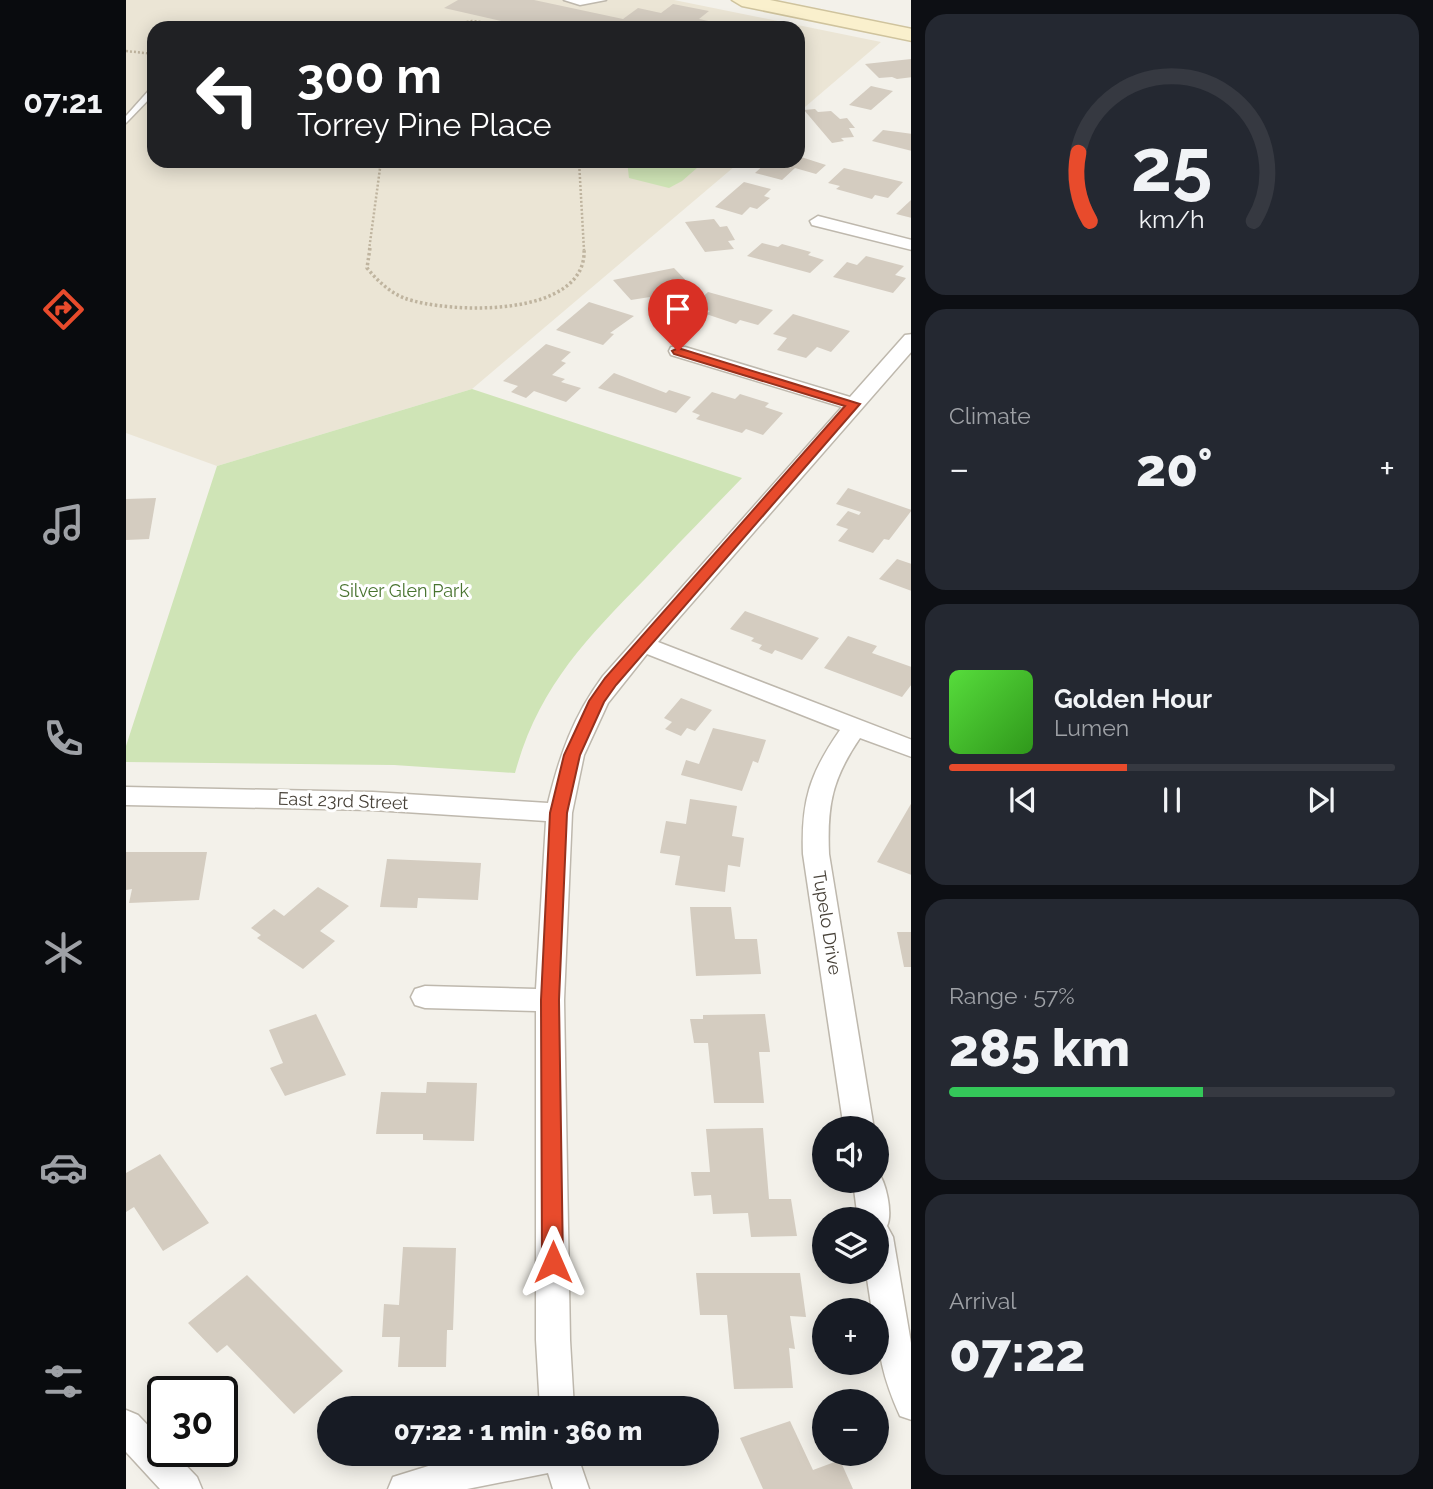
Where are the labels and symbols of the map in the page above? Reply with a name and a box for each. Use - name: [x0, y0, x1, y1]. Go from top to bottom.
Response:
- pin: [648, 279, 708, 351]
- park label: Silver Glen Park: [339, 580, 469, 601]
- street label: East 23rd Street: [277, 788, 409, 813]
- street label: Tupelo Drive: [809, 869, 846, 977]
- position arrow: [516, 1225, 590, 1299]
- speed limit sign: 30: [147, 1376, 238, 1467]

